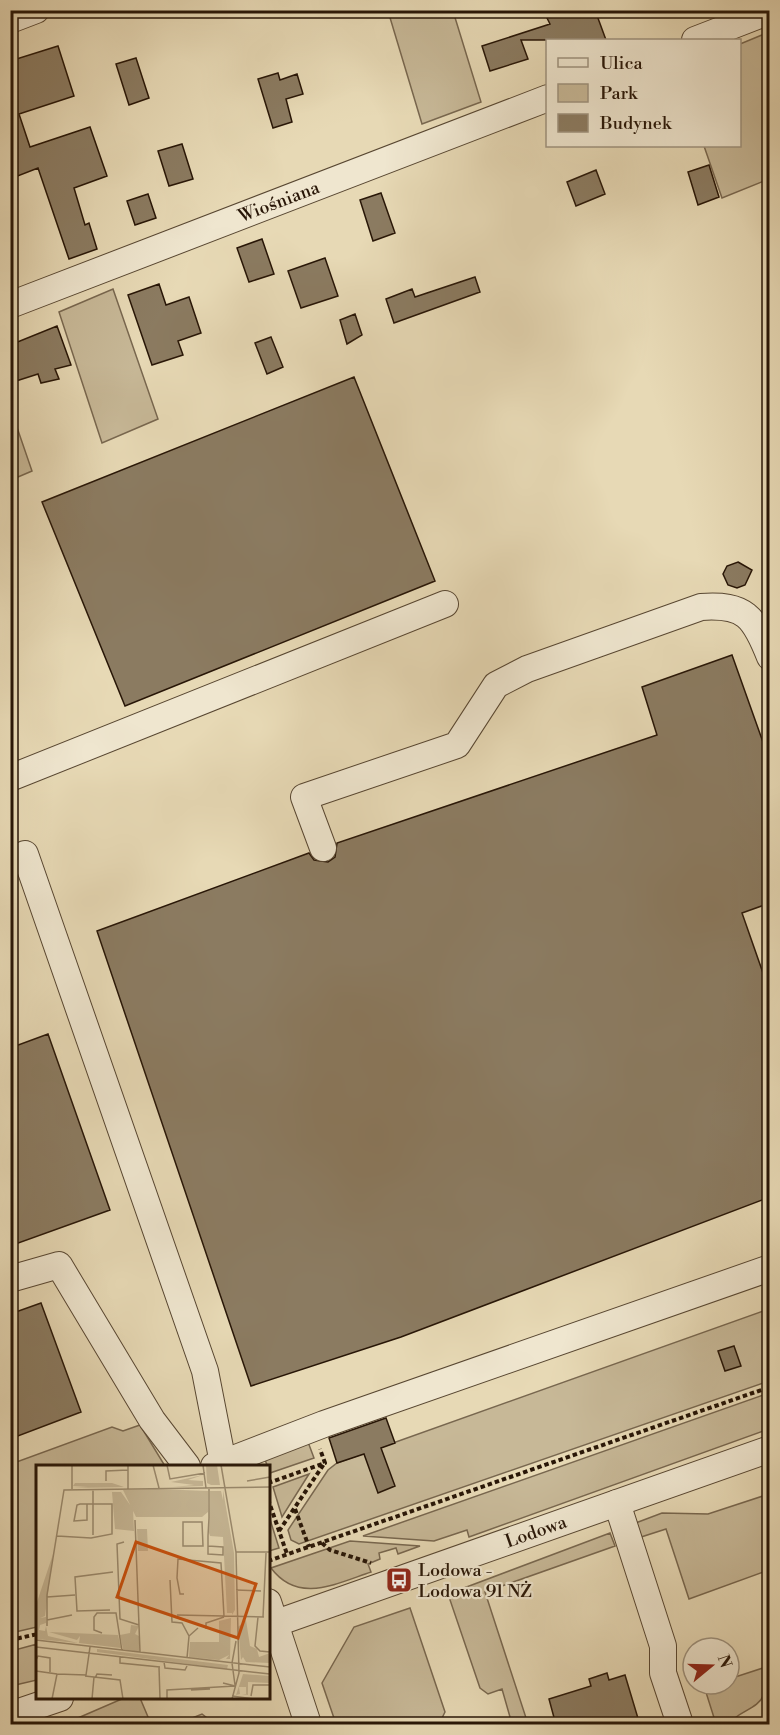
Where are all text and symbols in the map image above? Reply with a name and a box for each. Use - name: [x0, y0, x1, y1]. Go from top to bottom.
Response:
- legend: [546, 39, 741, 147]
- text: Ulica: [600, 52, 644, 75]
- text: Park: [600, 82, 639, 105]
- text: Budynek: [599, 112, 673, 135]
- street label: Wiośniana: [234, 176, 324, 228]
- inset map: [36, 1465, 270, 1699]
- street label: Lodowa: [502, 1510, 571, 1553]
- place label: Lodowa - Lodowa 91 NŻ: [418, 1559, 532, 1603]
- bus stop icon: Lodowa - Lodowa 91 NŻ: [384, 1565, 414, 1595]
- north arrow: [681, 1636, 741, 1696]
- text: N: [713, 1652, 736, 1671]

